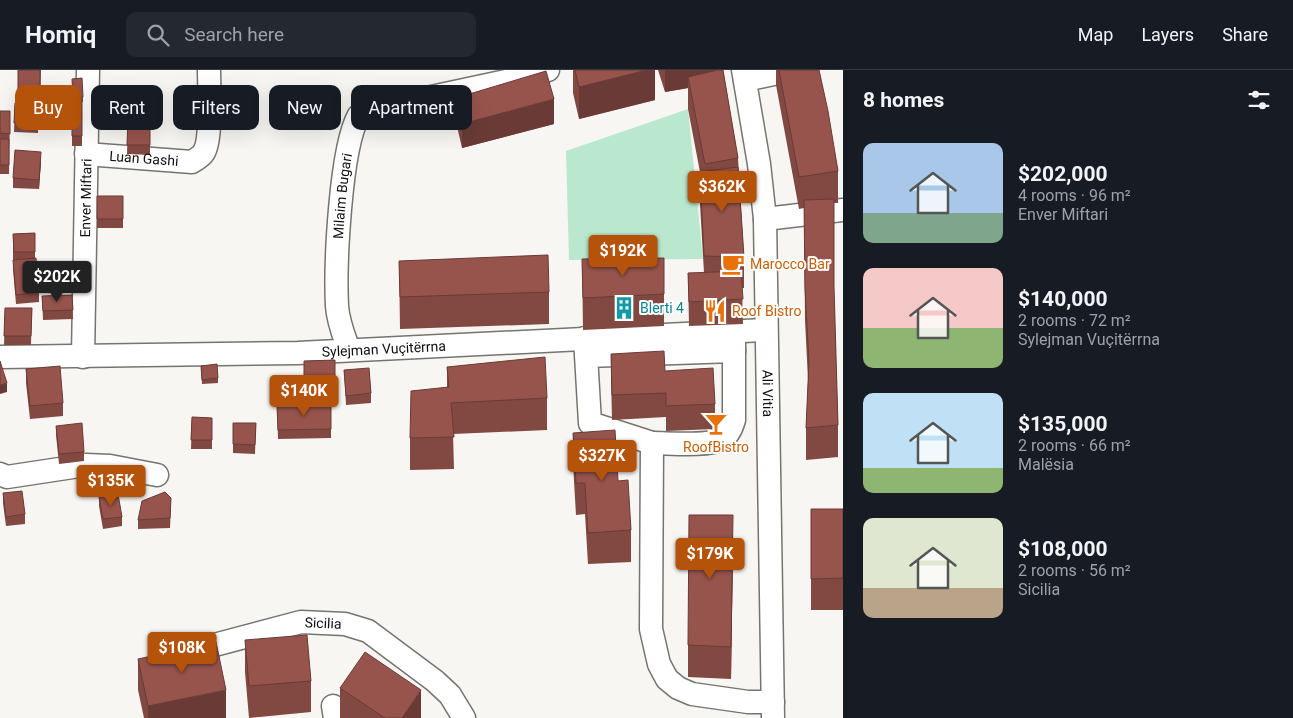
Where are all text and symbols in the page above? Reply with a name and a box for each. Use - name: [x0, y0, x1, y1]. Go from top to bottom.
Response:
- search box: [126, 12, 476, 57]
- text: Homiq: [25, 21, 96, 49]
- icon: search: [144, 21, 172, 49]
- text: Search here: [184, 23, 284, 46]
- text: Map: [1078, 24, 1113, 45]
- text: Layers: [1141, 24, 1194, 45]
- text: Share: [1222, 24, 1268, 45]
- chip: Buy: [15, 85, 81, 130]
- chip: Rent: [91, 85, 163, 130]
- chip: Filters: [173, 85, 259, 130]
- chip: New: [269, 85, 341, 130]
- chip: Apartment: [351, 85, 472, 130]
- icon: filters: [1245, 86, 1273, 114]
- text: 8 homes: [863, 88, 944, 112]
- street label: Luan Gashi: [109, 148, 179, 169]
- street label: Milaim Bugari: [330, 152, 355, 239]
- street label: Enver Miftari: [77, 158, 94, 238]
- text: $202,000: [1018, 162, 1108, 186]
- icon: home: [903, 163, 963, 223]
- pin: $362K: [687, 170, 757, 213]
- text: $362K: [699, 177, 745, 196]
- text: 4 rooms · 96 m²: [1018, 186, 1131, 205]
- text: Enver Miftari: [1018, 205, 1108, 224]
- pin: $192K: [588, 234, 658, 277]
- text: $192K: [600, 241, 646, 260]
- cafe icon: Marocco Bar: [720, 251, 746, 277]
- place label: Marocco Bar: [750, 256, 830, 272]
- pin: $202K: [22, 260, 92, 303]
- text: $202K: [34, 267, 80, 286]
- text: $140,000: [1018, 287, 1108, 311]
- icon: home: [903, 288, 963, 348]
- building icon: Blerti 4: [611, 295, 637, 321]
- restaurant icon: Roof Bistro: [702, 298, 728, 324]
- place label: Blerti 4: [640, 300, 684, 316]
- place label: Roof Bistro: [732, 303, 801, 319]
- text: 2 rooms · 72 m²: [1018, 311, 1131, 330]
- text: Sylejman Vuçitërrna: [1018, 330, 1160, 349]
- street label: Sylejman Vuçitërrna: [321, 338, 446, 360]
- street label: Ali Vitia: [759, 369, 776, 417]
- pin: $140K: [269, 374, 339, 417]
- text: $140K: [281, 381, 327, 400]
- bar icon: RoofBistro: [703, 411, 729, 437]
- text: $135,000: [1018, 412, 1108, 436]
- icon: home: [903, 413, 963, 473]
- text: 2 rooms · 66 m²: [1018, 436, 1131, 455]
- place label: RoofBistro: [683, 439, 749, 455]
- pin: $327K: [567, 440, 637, 482]
- text: $327K: [579, 446, 625, 465]
- text: Malësia: [1018, 455, 1074, 474]
- pin: $135K: [76, 464, 146, 507]
- text: $135K: [88, 471, 134, 490]
- text: $108,000: [1018, 537, 1108, 561]
- pin: $179K: [675, 538, 745, 580]
- icon: home: [903, 538, 963, 598]
- text: $179K: [687, 544, 733, 563]
- text: 2 rooms · 56 m²: [1018, 561, 1131, 580]
- text: Sicilia: [1018, 580, 1060, 599]
- street label: Sicilia: [304, 614, 342, 632]
- pin: $108K: [147, 632, 217, 674]
- text: $108K: [159, 638, 205, 657]

